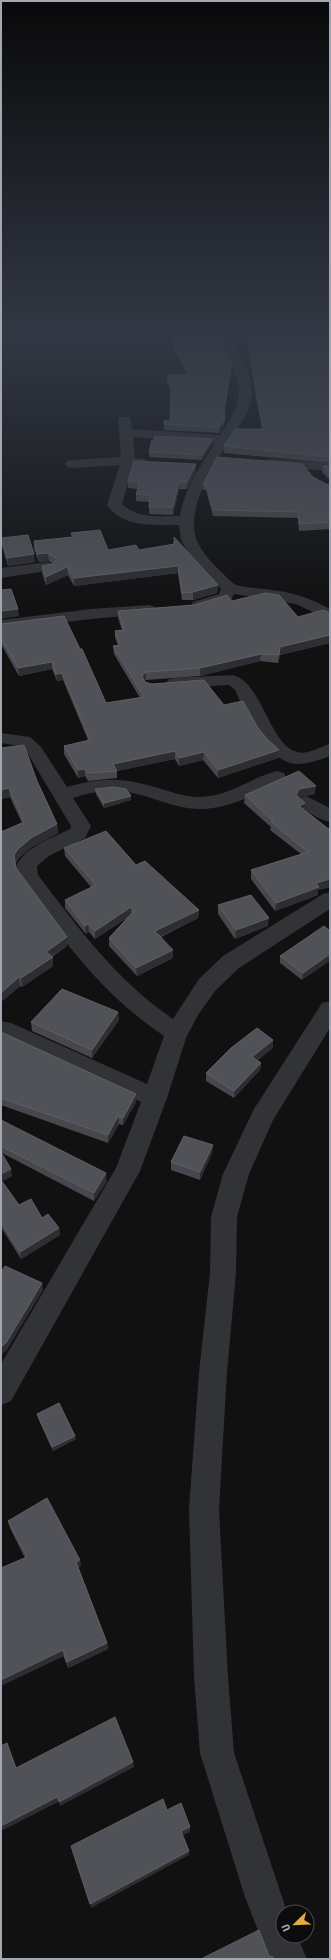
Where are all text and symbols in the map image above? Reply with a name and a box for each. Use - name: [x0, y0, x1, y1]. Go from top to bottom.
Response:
- north arrow: [275, 1904, 315, 1944]
- text: U: [279, 1922, 294, 1933]

